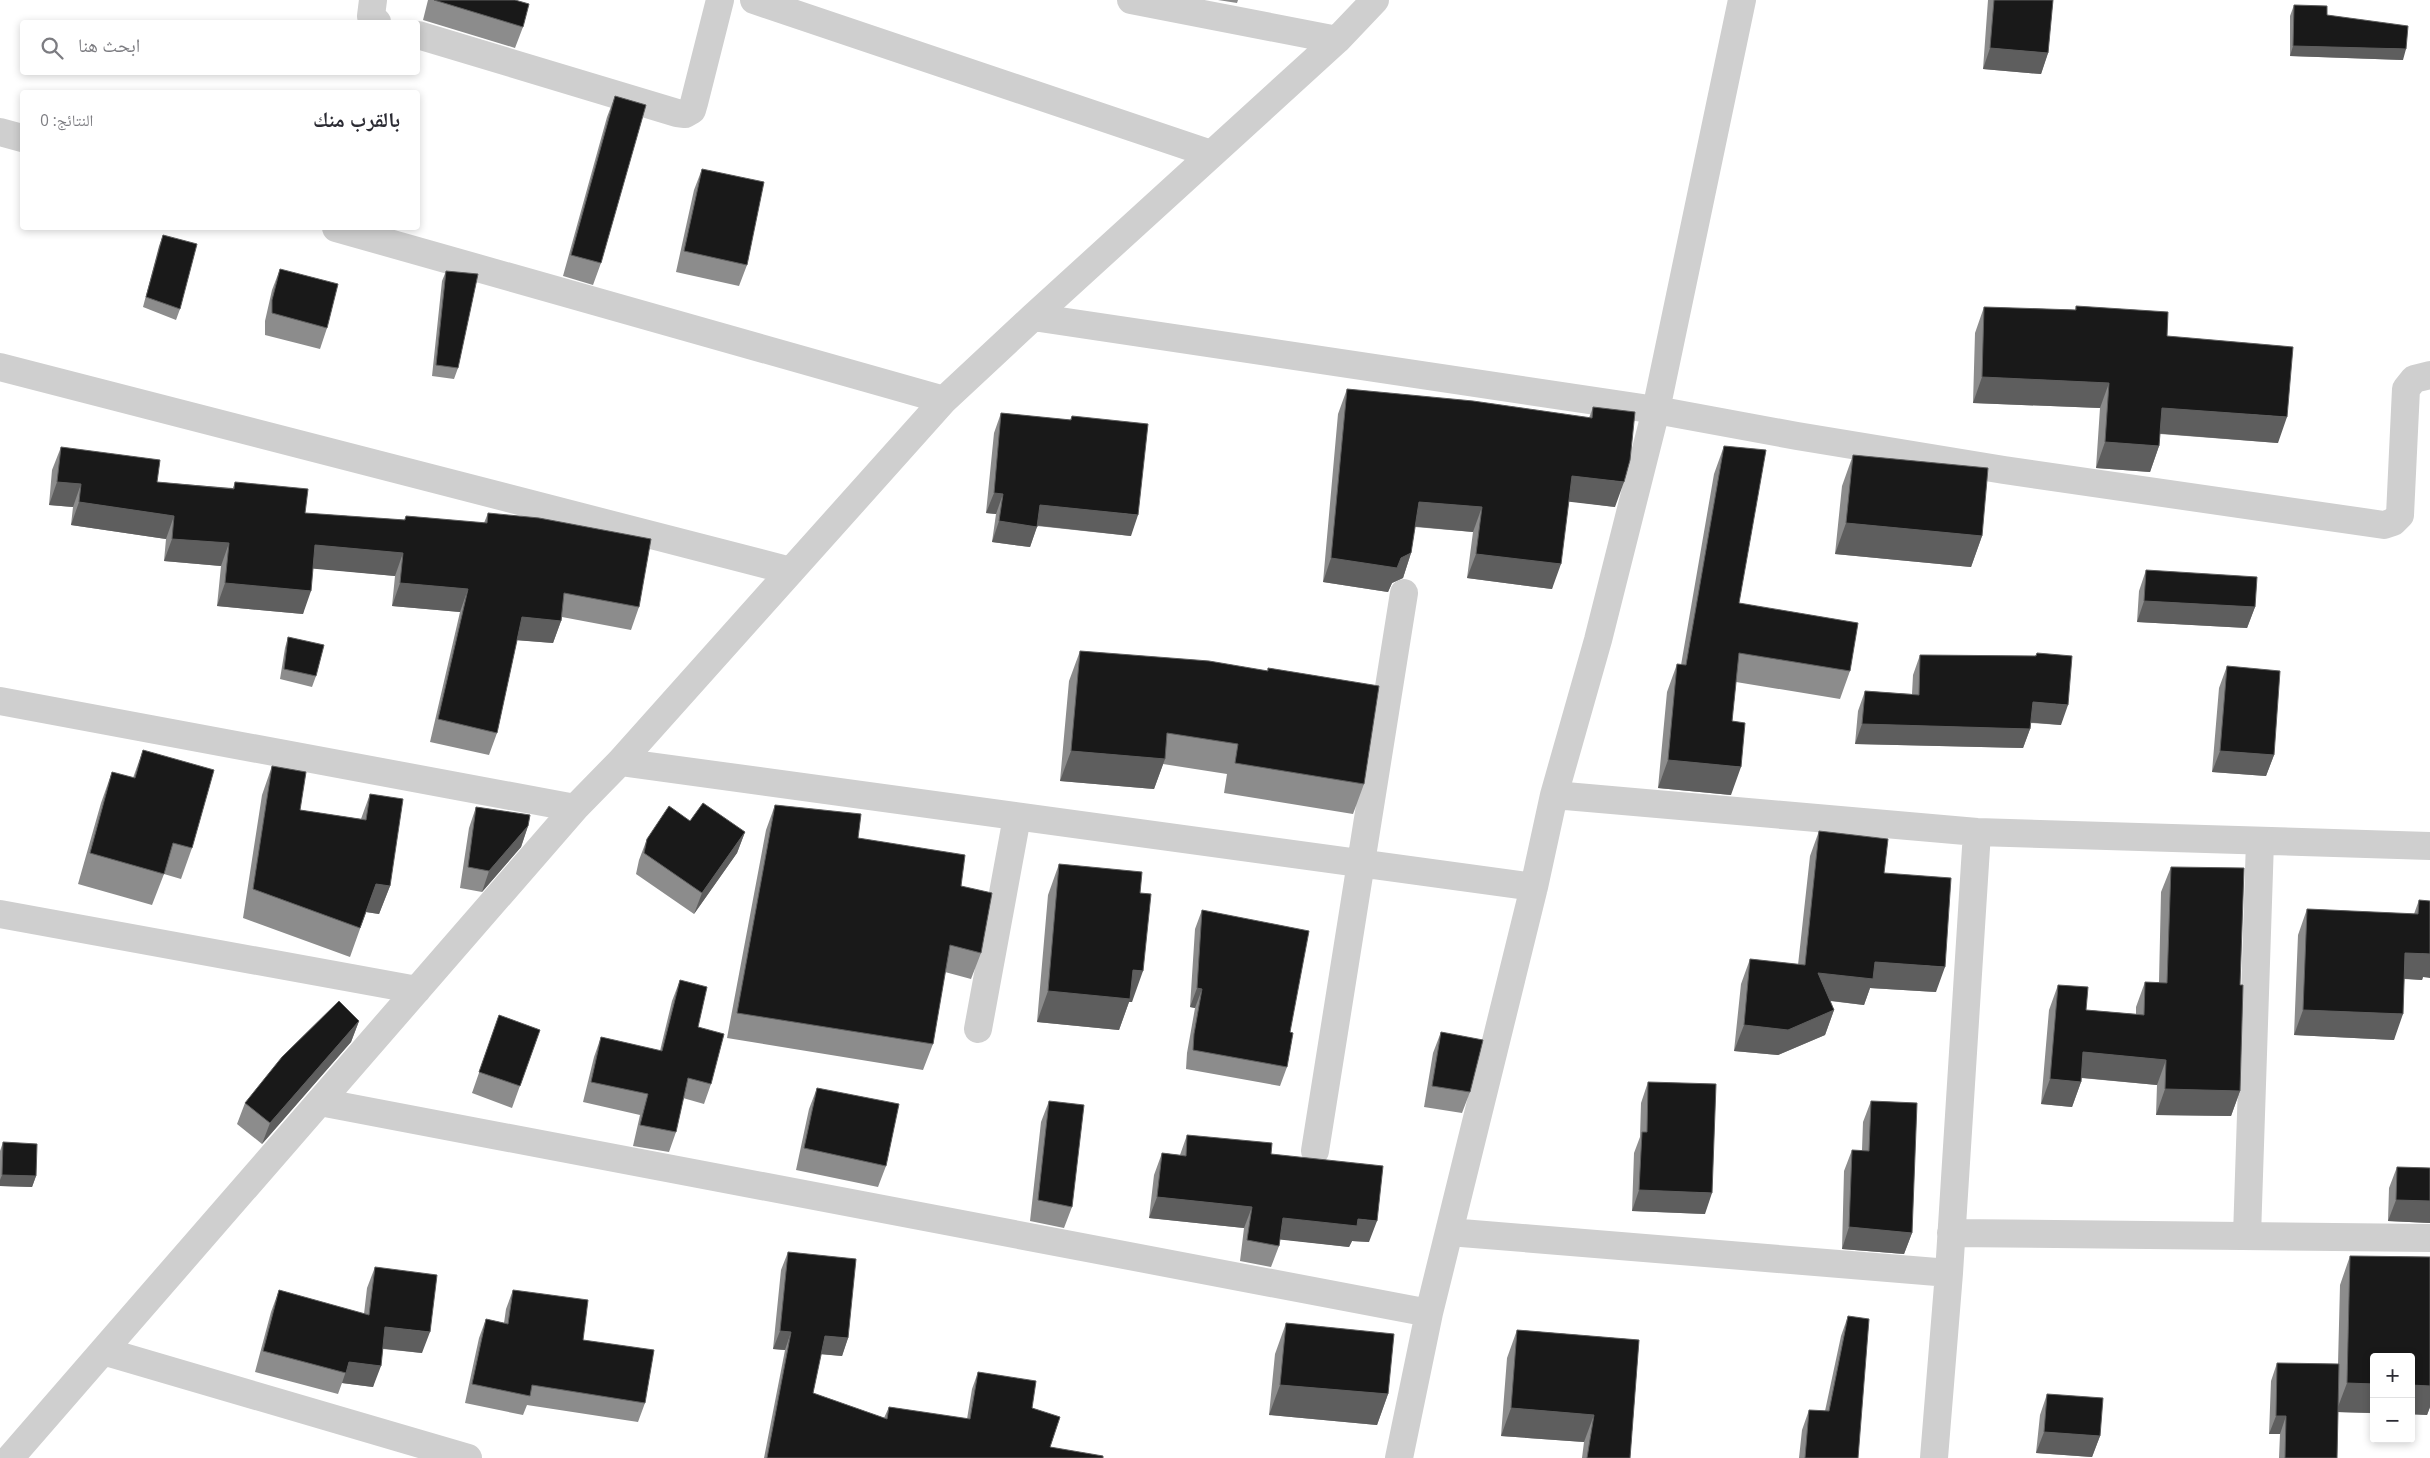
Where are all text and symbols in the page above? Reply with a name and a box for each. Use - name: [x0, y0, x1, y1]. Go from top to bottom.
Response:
- search box: [20, 20, 420, 75]
- icon: search: [38, 34, 66, 62]
- text: ابحث هنا: [78, 34, 140, 56]
- text: بالقرب منك: [313, 107, 400, 131]
- text: النتائج: 0: [40, 111, 93, 129]
- map controls: [2370, 1353, 2415, 1443]
- button: +: [2370, 1353, 2415, 1398]
- button: −: [2370, 1398, 2415, 1443]

